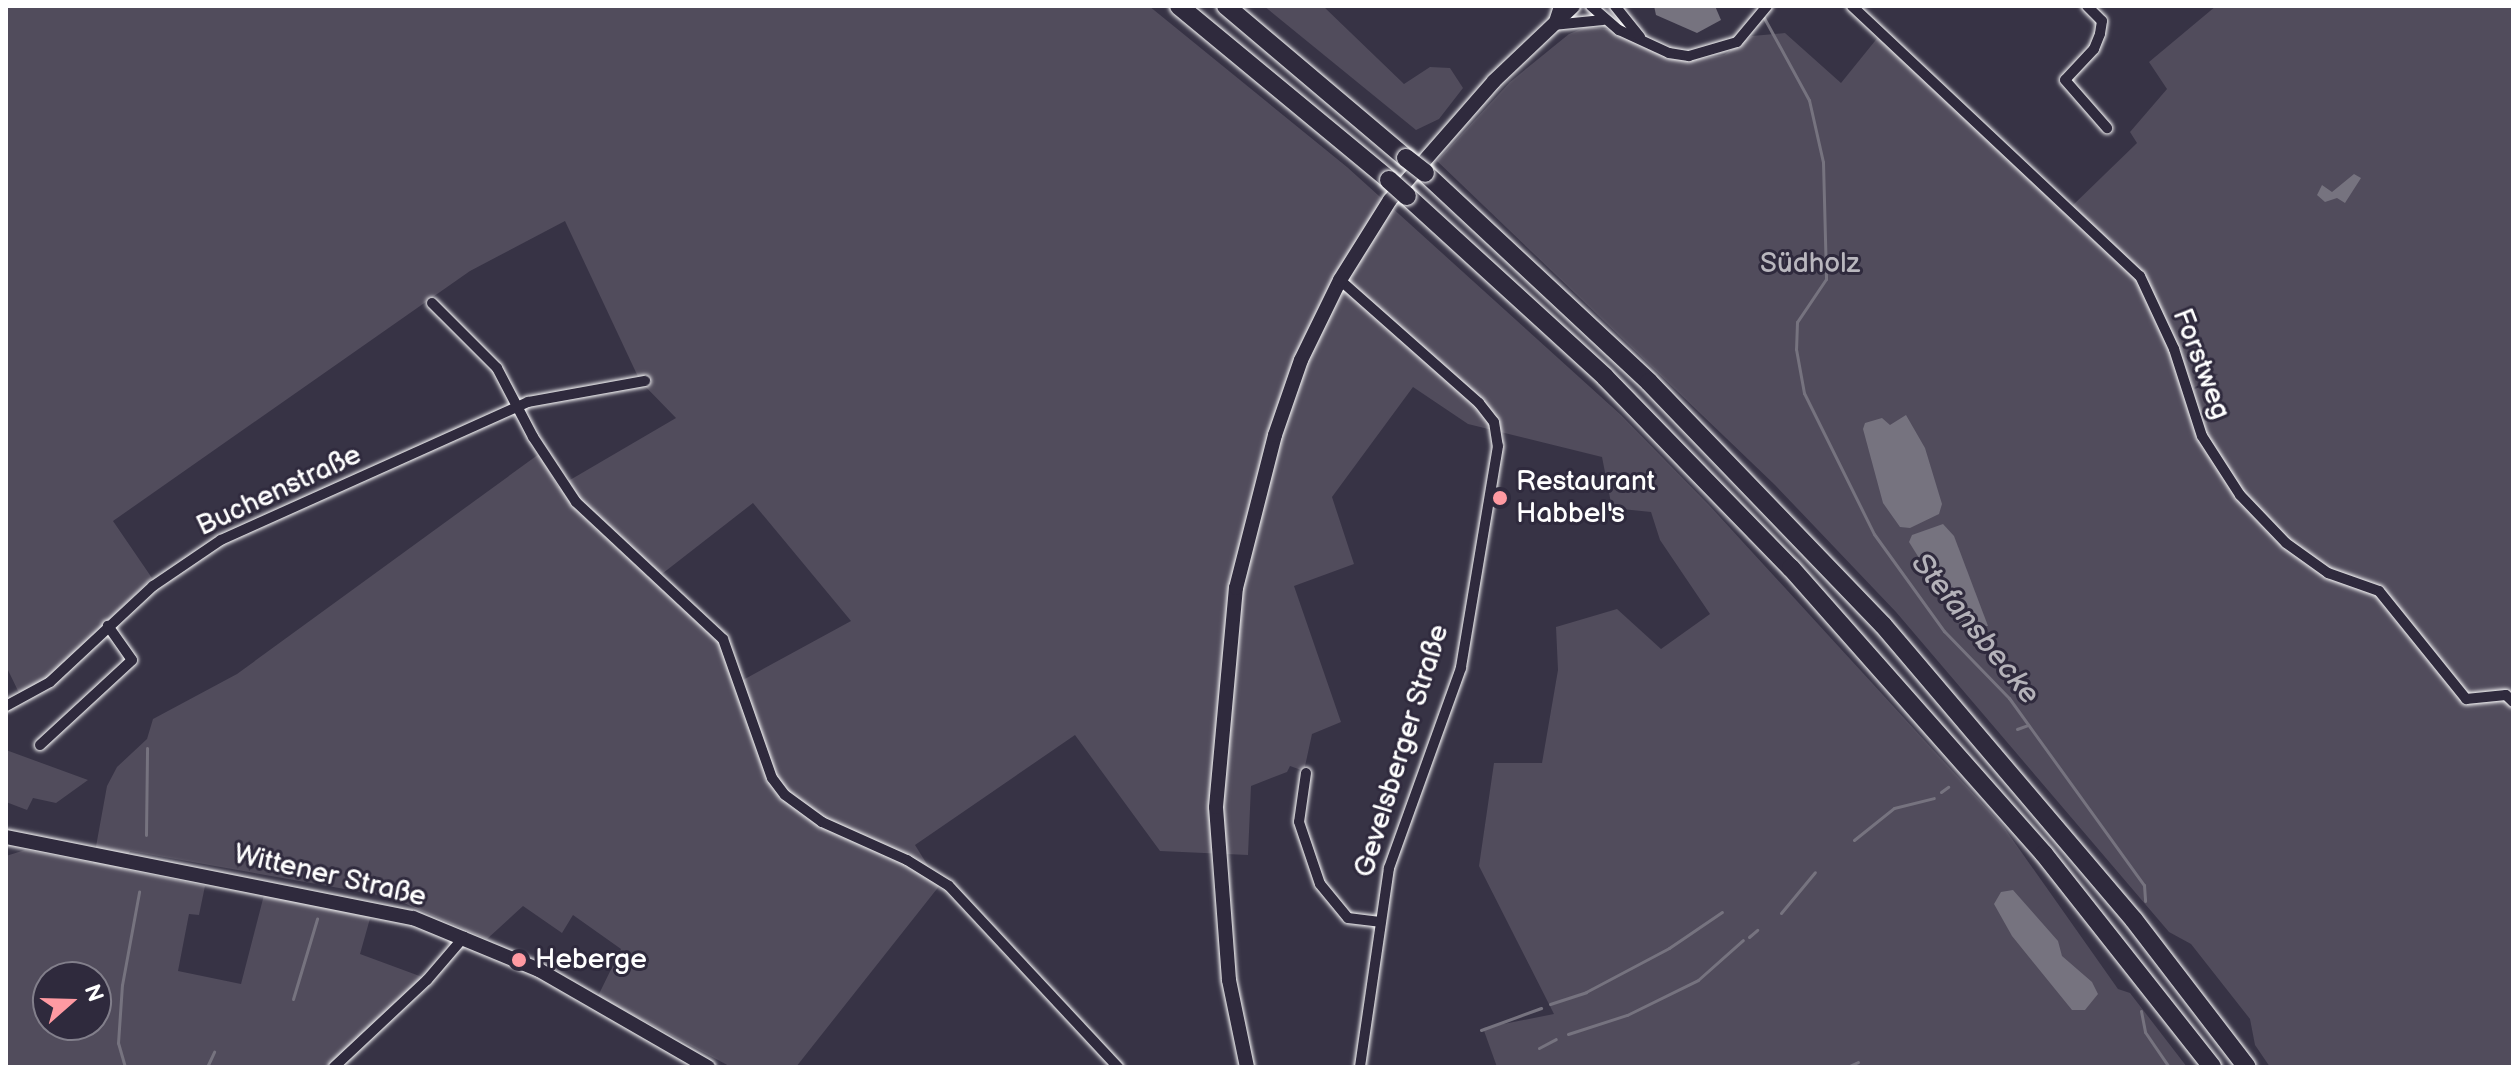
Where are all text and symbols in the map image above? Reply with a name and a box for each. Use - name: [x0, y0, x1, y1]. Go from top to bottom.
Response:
- park label: Südholz: [1760, 247, 1860, 281]
- street label: Forstweg: [2165, 304, 2237, 424]
- street label: Buchenstraße: [191, 438, 367, 544]
- place label: Restaurant Habbel's: [1516, 465, 1655, 531]
- marker: Restaurant Habbel's: [1491, 489, 1509, 507]
- water label: Stefansbecke: [1903, 546, 2047, 712]
- street label: Gevelsberger Straße: [1348, 620, 1456, 882]
- street label: Wittener Straße: [230, 837, 430, 915]
- place label: Heberge: [535, 943, 647, 977]
- marker: Heberge: [510, 951, 528, 969]
- north arrow: [32, 961, 112, 1041]
- text: N: [78, 981, 109, 1006]

